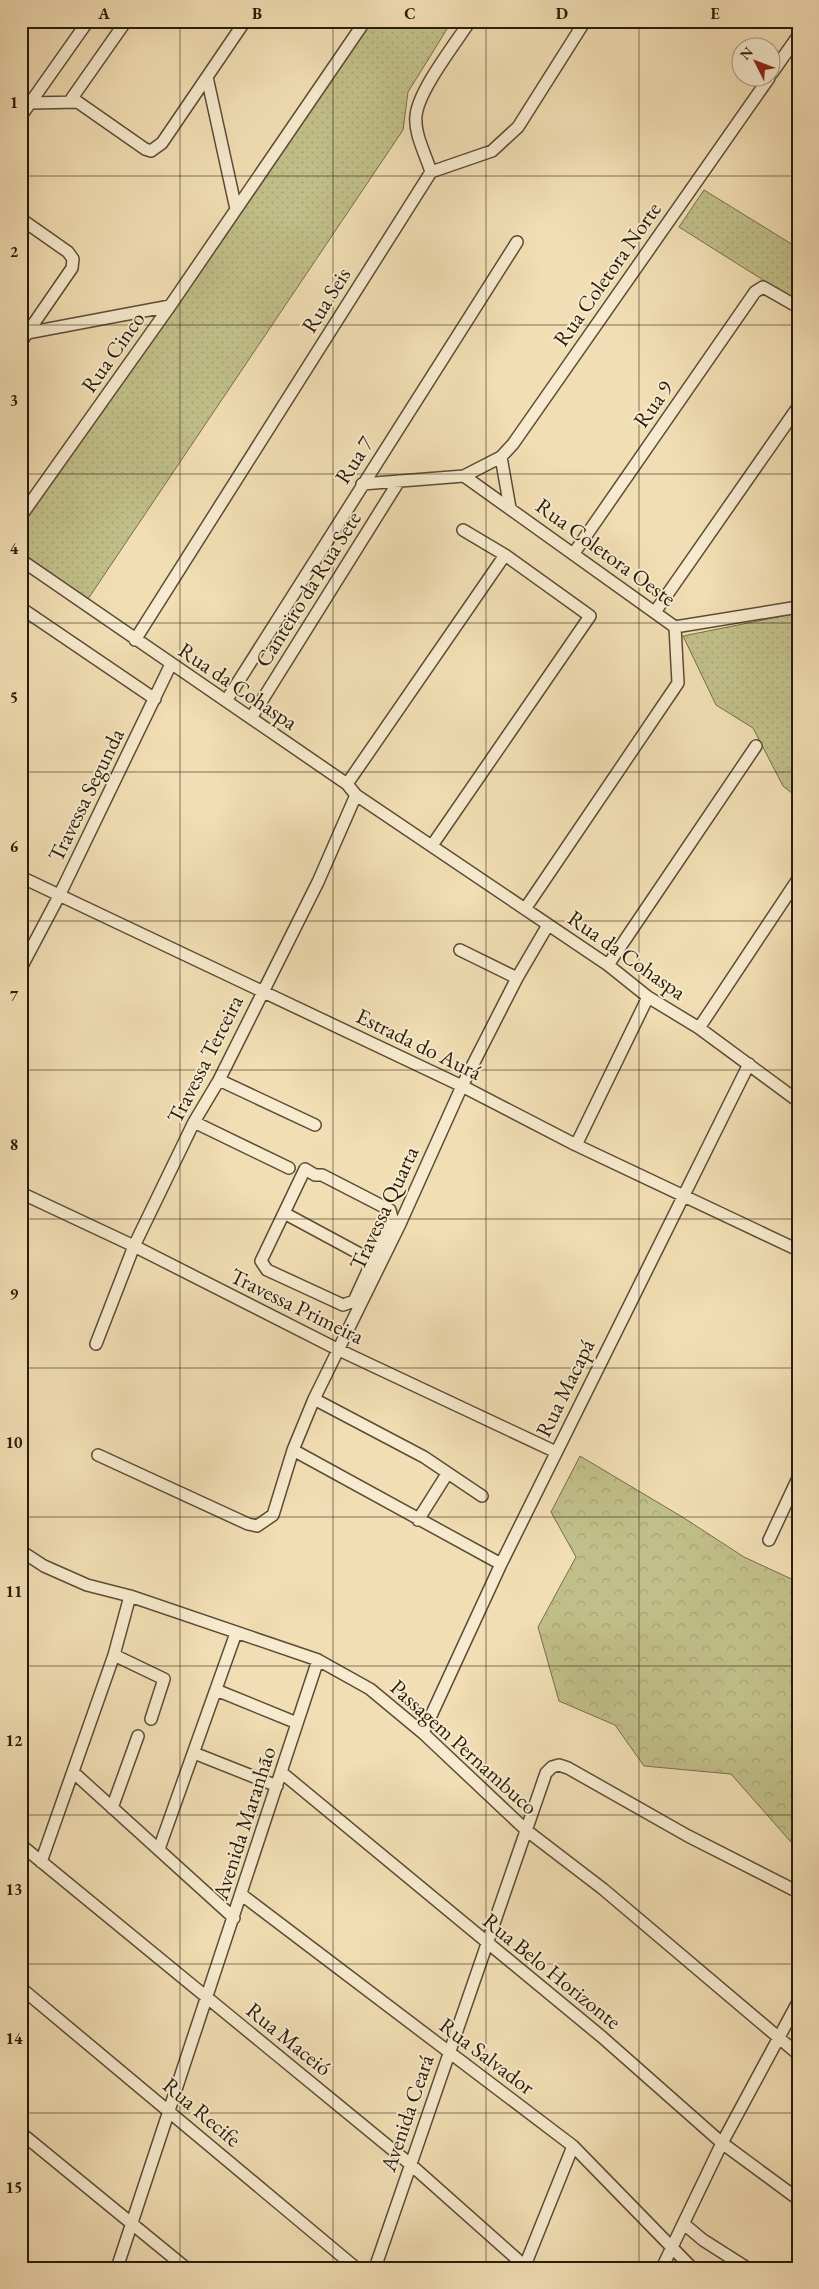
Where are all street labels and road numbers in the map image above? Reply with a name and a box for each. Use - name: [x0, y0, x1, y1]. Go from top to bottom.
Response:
- street label: Rua Coletora Norte: [546, 196, 668, 352]
- street label: Rua Seis: [295, 262, 357, 338]
- street label: Rua Cinco: [75, 306, 151, 398]
- street label: Rua 9: [626, 374, 680, 433]
- street label: Rua 7: [328, 430, 380, 489]
- street label: Rua Coletora Oeste: [530, 491, 682, 613]
- street label: Canteiro da Rua Sete: [248, 505, 368, 672]
- street label: Rua da Cohaspa: [173, 635, 303, 737]
- street label: Travessa Segunda: [41, 723, 131, 866]
- street label: Rua da Cohaspa: [562, 904, 692, 1007]
- street label: Travessa Terceira: [160, 990, 250, 1128]
- street label: Estrada do Aurá: [351, 1001, 487, 1087]
- street label: Travessa Quarta: [343, 1141, 425, 1275]
- street label: Travessa Primeira: [225, 1261, 369, 1351]
- street label: Rua Macapá: [529, 1334, 601, 1442]
- street label: Passagem Pernambuco: [384, 1673, 544, 1821]
- street label: Avenida Maranhão: [205, 1743, 282, 1904]
- street label: Rua Belo Horizonte: [477, 1906, 628, 2036]
- street label: Rua Maceió: [240, 1996, 338, 2082]
- street label: Rua Salvador: [433, 2011, 541, 2102]
- street label: Avenida Ceará: [373, 2051, 441, 2176]
- street label: Rua Recife: [157, 2071, 248, 2154]

